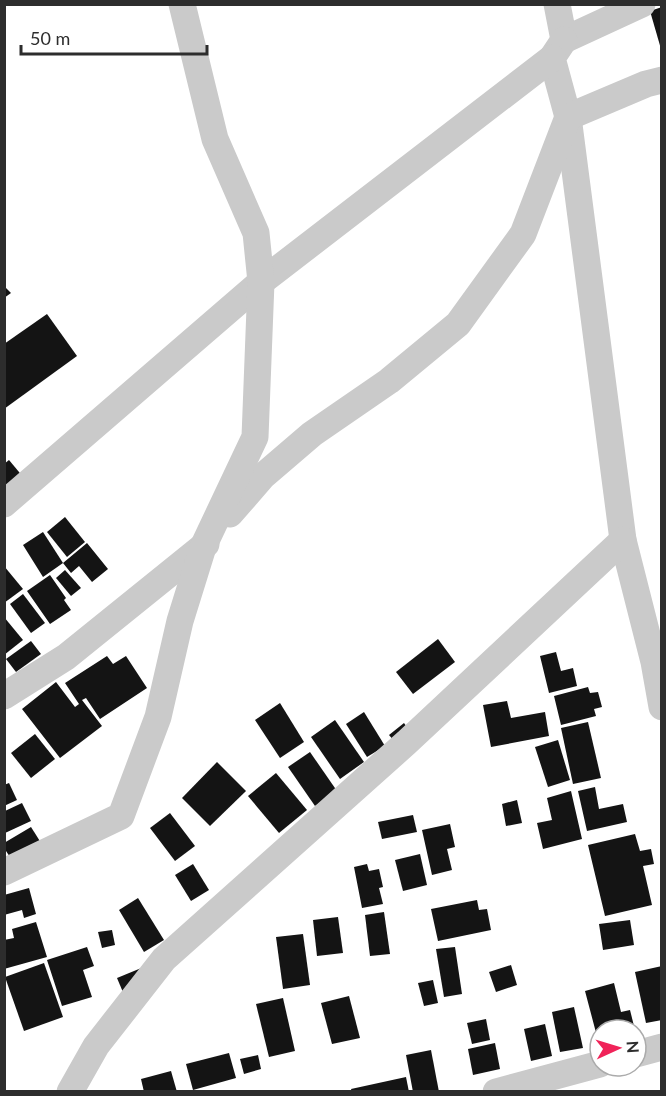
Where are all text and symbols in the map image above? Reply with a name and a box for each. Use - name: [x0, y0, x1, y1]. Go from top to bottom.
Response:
- scale bar: [21, 18, 207, 56]
- text: 50 m: [30, 27, 70, 49]
- north arrow: [588, 1018, 648, 1078]
- text: N: [624, 1040, 643, 1054]

